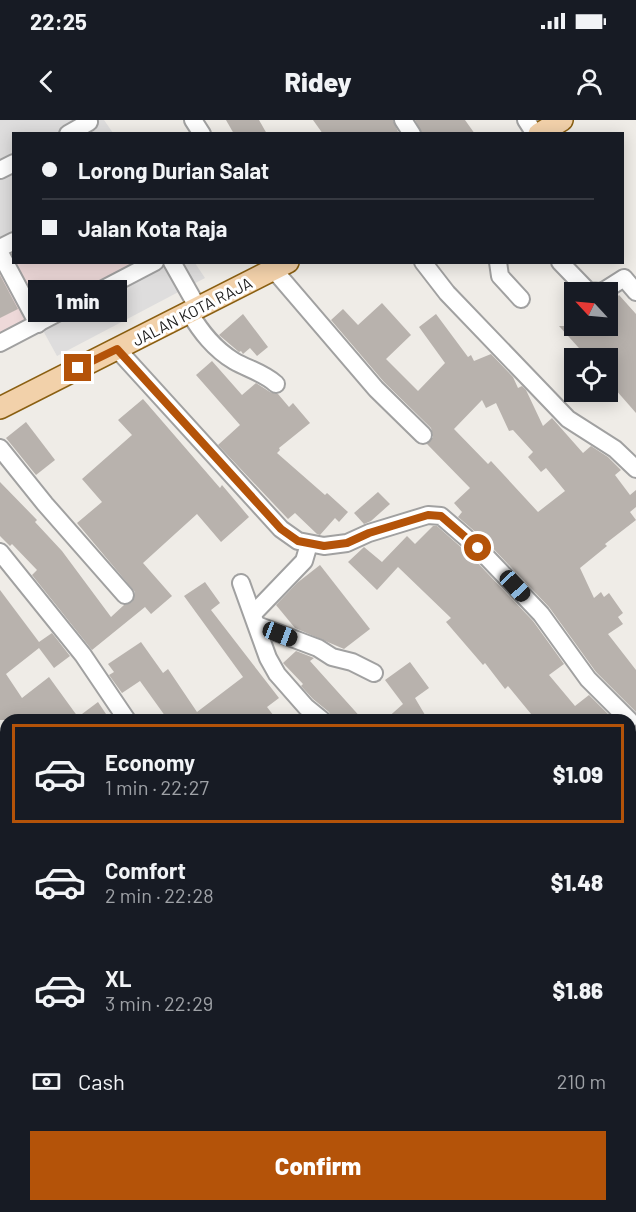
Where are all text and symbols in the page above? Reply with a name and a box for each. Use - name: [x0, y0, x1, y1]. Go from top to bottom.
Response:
- text: 22:25: [30, 8, 87, 34]
- icon: back: [30, 65, 63, 98]
- text: Ridey: [285, 65, 351, 97]
- icon: person: [573, 65, 606, 98]
- text: Lorong Durian Salat: [78, 157, 269, 183]
- text: Jalan Kota Raja: [78, 215, 228, 241]
- street label: JALAN KOTA RAJA: [129, 272, 255, 349]
- callout: 1 min: [28, 281, 128, 323]
- north arrow: [564, 282, 618, 336]
- map controls: [564, 282, 618, 402]
- text: 1 min: [56, 289, 99, 313]
- button: locate: [564, 348, 618, 402]
- route end: [64, 354, 91, 381]
- route start: [464, 534, 491, 561]
- car: [496, 567, 534, 605]
- car: [260, 619, 300, 649]
- icon: car: [33, 747, 87, 801]
- text: Economy: [105, 749, 195, 775]
- text: $1.09: [553, 761, 603, 787]
- text: 1 min · 22:27: [105, 775, 209, 799]
- icon: car: [33, 855, 87, 909]
- text: Comfort: [105, 857, 186, 883]
- text: $1.48: [551, 869, 603, 895]
- text: 2 min · 22:28: [105, 883, 214, 907]
- icon: car: [33, 963, 87, 1017]
- text: XL: [105, 965, 131, 991]
- text: $1.86: [553, 977, 603, 1003]
- text: 3 min · 22:29: [105, 991, 213, 1015]
- icon: cash: [30, 1065, 63, 1098]
- text: Cash: [78, 1068, 125, 1094]
- text: 210 m: [557, 1069, 606, 1093]
- button: Confirm: [30, 1131, 606, 1200]

